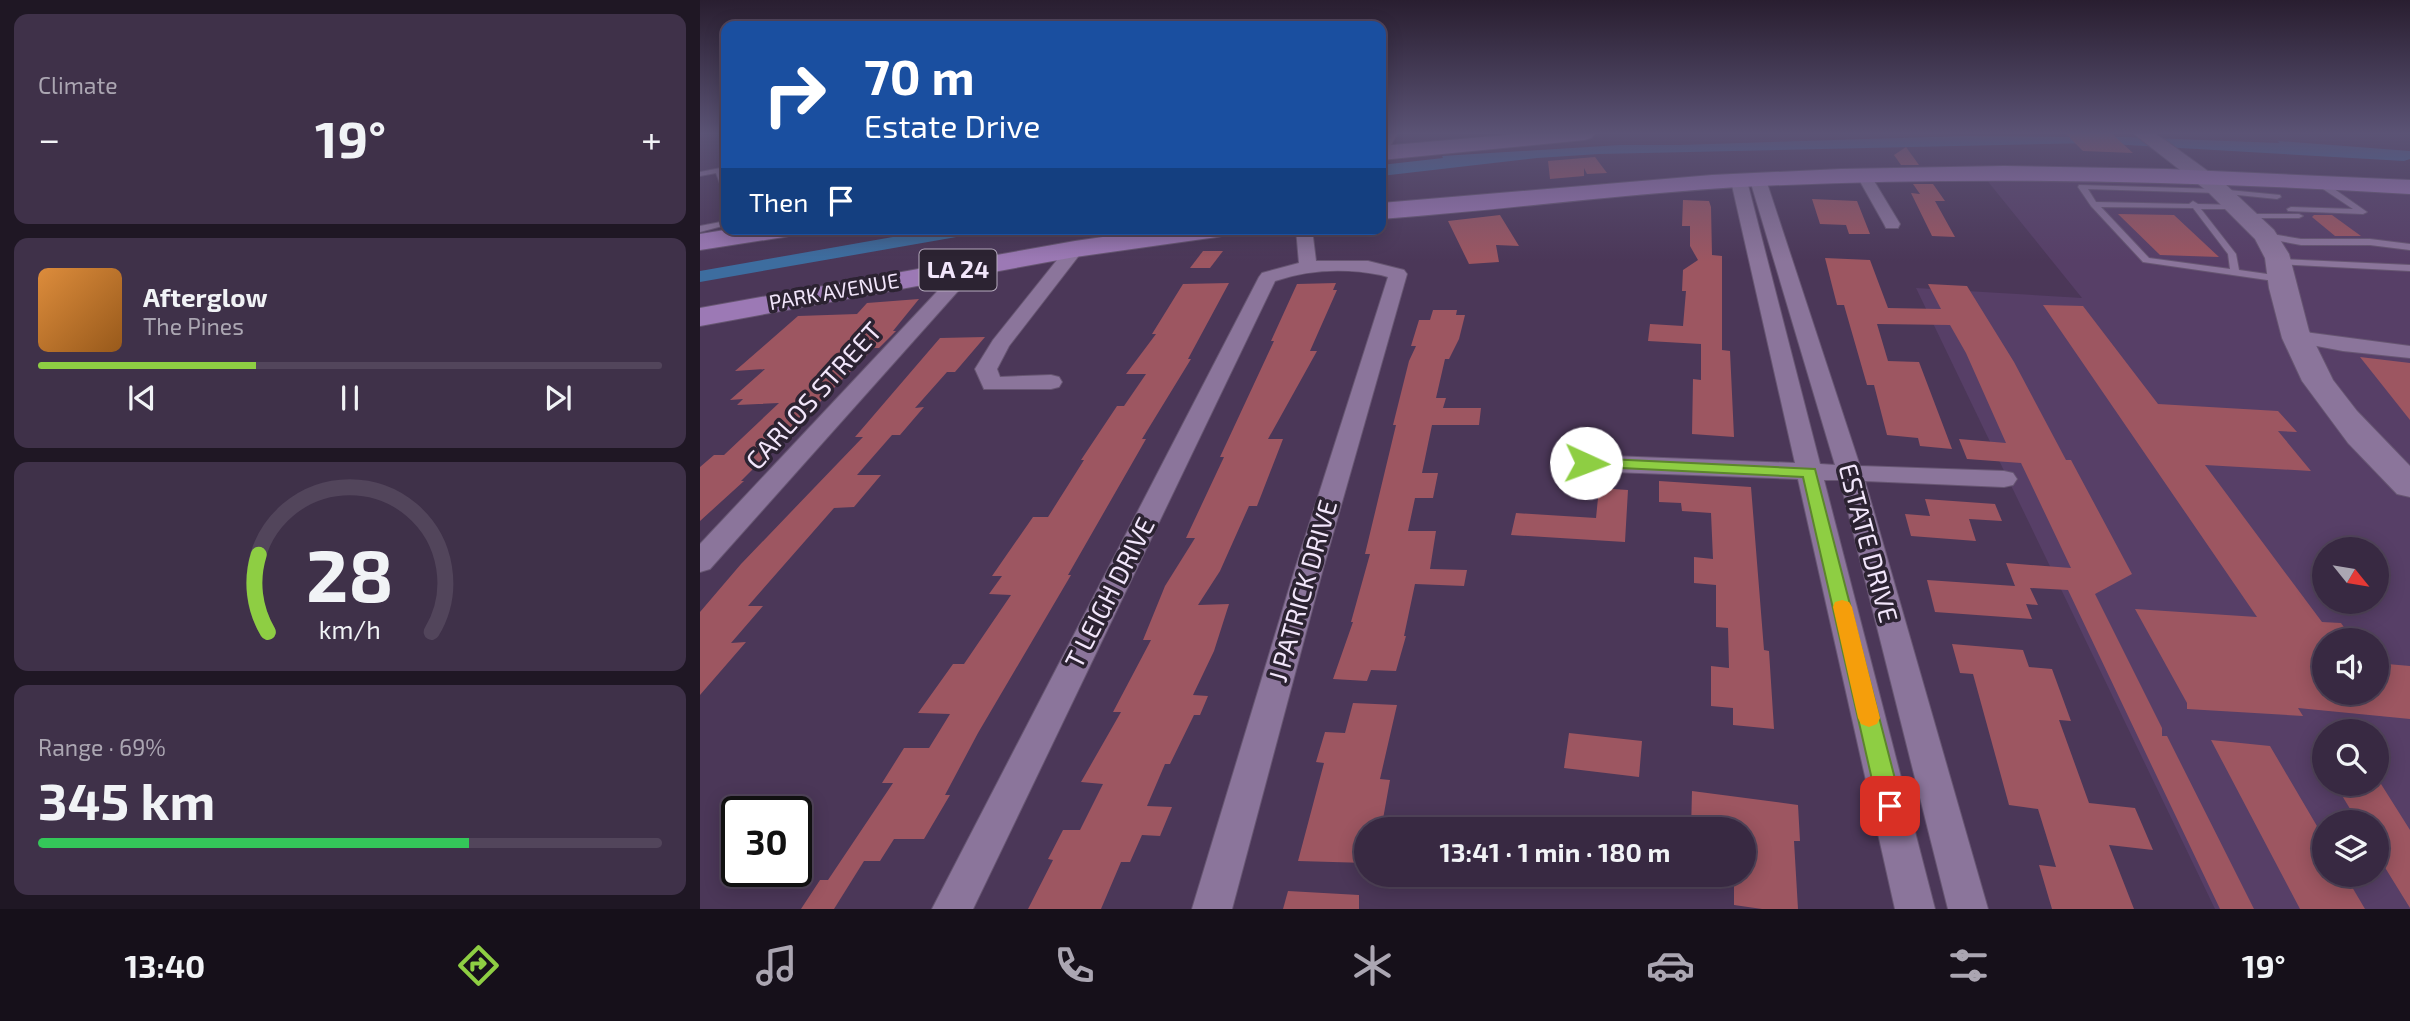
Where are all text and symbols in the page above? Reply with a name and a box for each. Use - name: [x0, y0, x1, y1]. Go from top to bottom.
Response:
- text: 70 m: [864, 46, 975, 105]
- icon: right: [749, 49, 840, 140]
- text: Climate: [38, 71, 118, 99]
- text: 19°: [315, 106, 386, 168]
- text: Estate Drive: [864, 106, 1040, 144]
- text: −: [38, 115, 60, 161]
- text: +: [641, 115, 662, 161]
- icon: arrive: [822, 182, 860, 220]
- text: Then: [749, 186, 808, 217]
- road number: LA 24: [919, 249, 996, 290]
- street label: PARK AVENUE: [767, 267, 901, 314]
- text: Afterglow: [143, 281, 268, 312]
- text: The Pines: [143, 312, 244, 340]
- street label: CARLOS STREET: [739, 315, 887, 475]
- icon: previous: [123, 379, 161, 417]
- icon: pause: [331, 379, 369, 417]
- icon: next: [539, 379, 577, 417]
- position arrow: [1549, 426, 1623, 500]
- street label: ESTATE DRIVE: [1833, 460, 1906, 626]
- street label: J PATRICK DRIVE: [1261, 496, 1342, 685]
- street label: T LEIGH DRIVE: [1057, 512, 1160, 673]
- text: 28: [306, 530, 394, 618]
- north arrow: [2312, 537, 2389, 614]
- map controls: [2312, 537, 2389, 887]
- text: km/h: [319, 614, 381, 644]
- button: sound: [2312, 628, 2389, 705]
- button: search: [2312, 719, 2389, 796]
- text: Range · 69%: [38, 733, 166, 761]
- text: 345 km: [38, 768, 215, 830]
- pin: [1860, 776, 1920, 836]
- icon: arrive: [1871, 787, 1909, 825]
- speed limit sign: 30: [721, 796, 812, 887]
- button: layers: [2312, 810, 2389, 887]
- text: 13:41 · 1 min · 180 m: [1440, 836, 1670, 867]
- icon: directions: [454, 941, 503, 990]
- icon: music: [752, 941, 801, 990]
- icon: phone: [1050, 941, 1099, 990]
- icon: climate: [1348, 941, 1397, 990]
- icon: car: [1646, 941, 1695, 990]
- icon: filters: [1944, 941, 1993, 990]
- text: 13:40: [124, 946, 205, 984]
- text: 19°: [2242, 946, 2286, 984]

